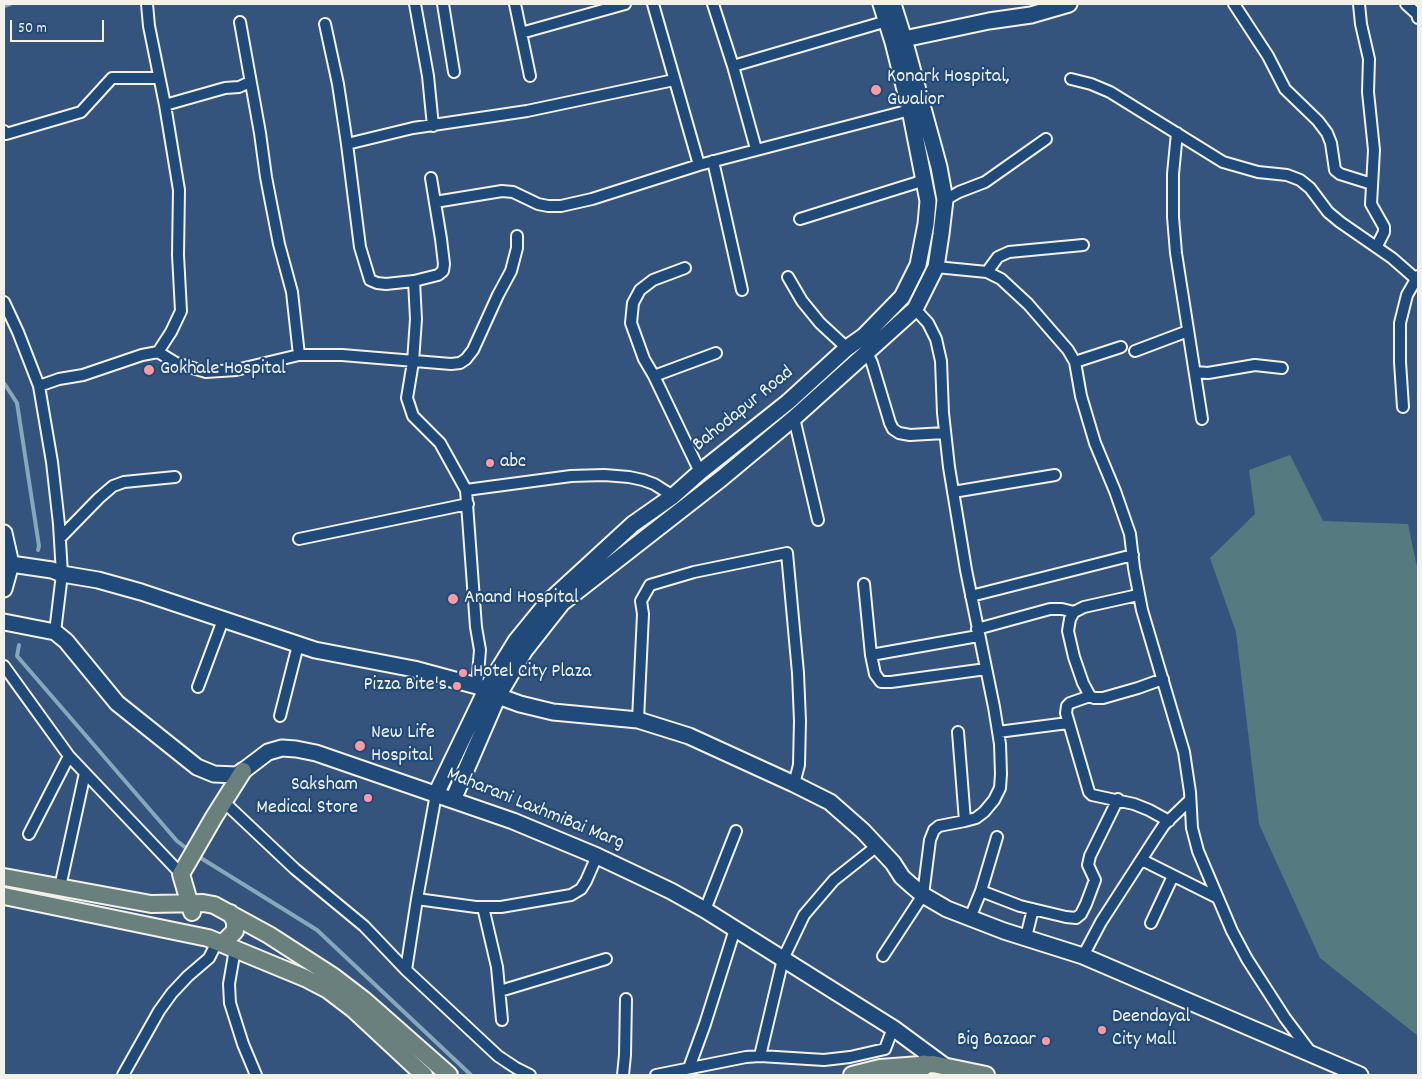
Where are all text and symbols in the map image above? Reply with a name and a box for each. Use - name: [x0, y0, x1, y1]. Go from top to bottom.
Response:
- scale bar: [12, 10, 106, 42]
- text: 50 m: [18, 18, 47, 40]
- place label: Konark Hospital, Gwalior: [887, 66, 1010, 113]
- marker: Konark Hospital, Gwalior: [869, 83, 883, 97]
- place label: Gokhale Hospital: [160, 358, 286, 382]
- street label: Bahodapur Road: [689, 362, 799, 458]
- marker: Gokhale Hospital: [142, 363, 156, 377]
- place label: abc: [500, 451, 526, 475]
- marker: abc: [484, 457, 496, 469]
- place label: Anand Hospital: [464, 587, 579, 611]
- marker: Anand Hospital: [446, 592, 460, 606]
- place label: Hotel City Plaza: [473, 661, 591, 685]
- marker: Hotel City Plaza: [457, 667, 469, 679]
- place label: Pizza Bite's: [363, 674, 447, 698]
- marker: Pizza Bite's: [451, 680, 463, 692]
- place label: New Life Hospital: [371, 722, 435, 769]
- marker: New Life Hospital: [353, 739, 367, 753]
- street label: Maharani LaxhmiBai Marg: [442, 763, 628, 857]
- place label: Saksham Medical Store: [256, 774, 358, 821]
- marker: Saksham Medical Store: [362, 792, 374, 804]
- place label: Deendayal City Mall: [1112, 1006, 1190, 1053]
- marker: Deendayal City Mall: [1096, 1024, 1108, 1036]
- place label: Big Bazaar: [957, 1029, 1036, 1053]
- marker: Big Bazaar: [1040, 1035, 1052, 1047]

